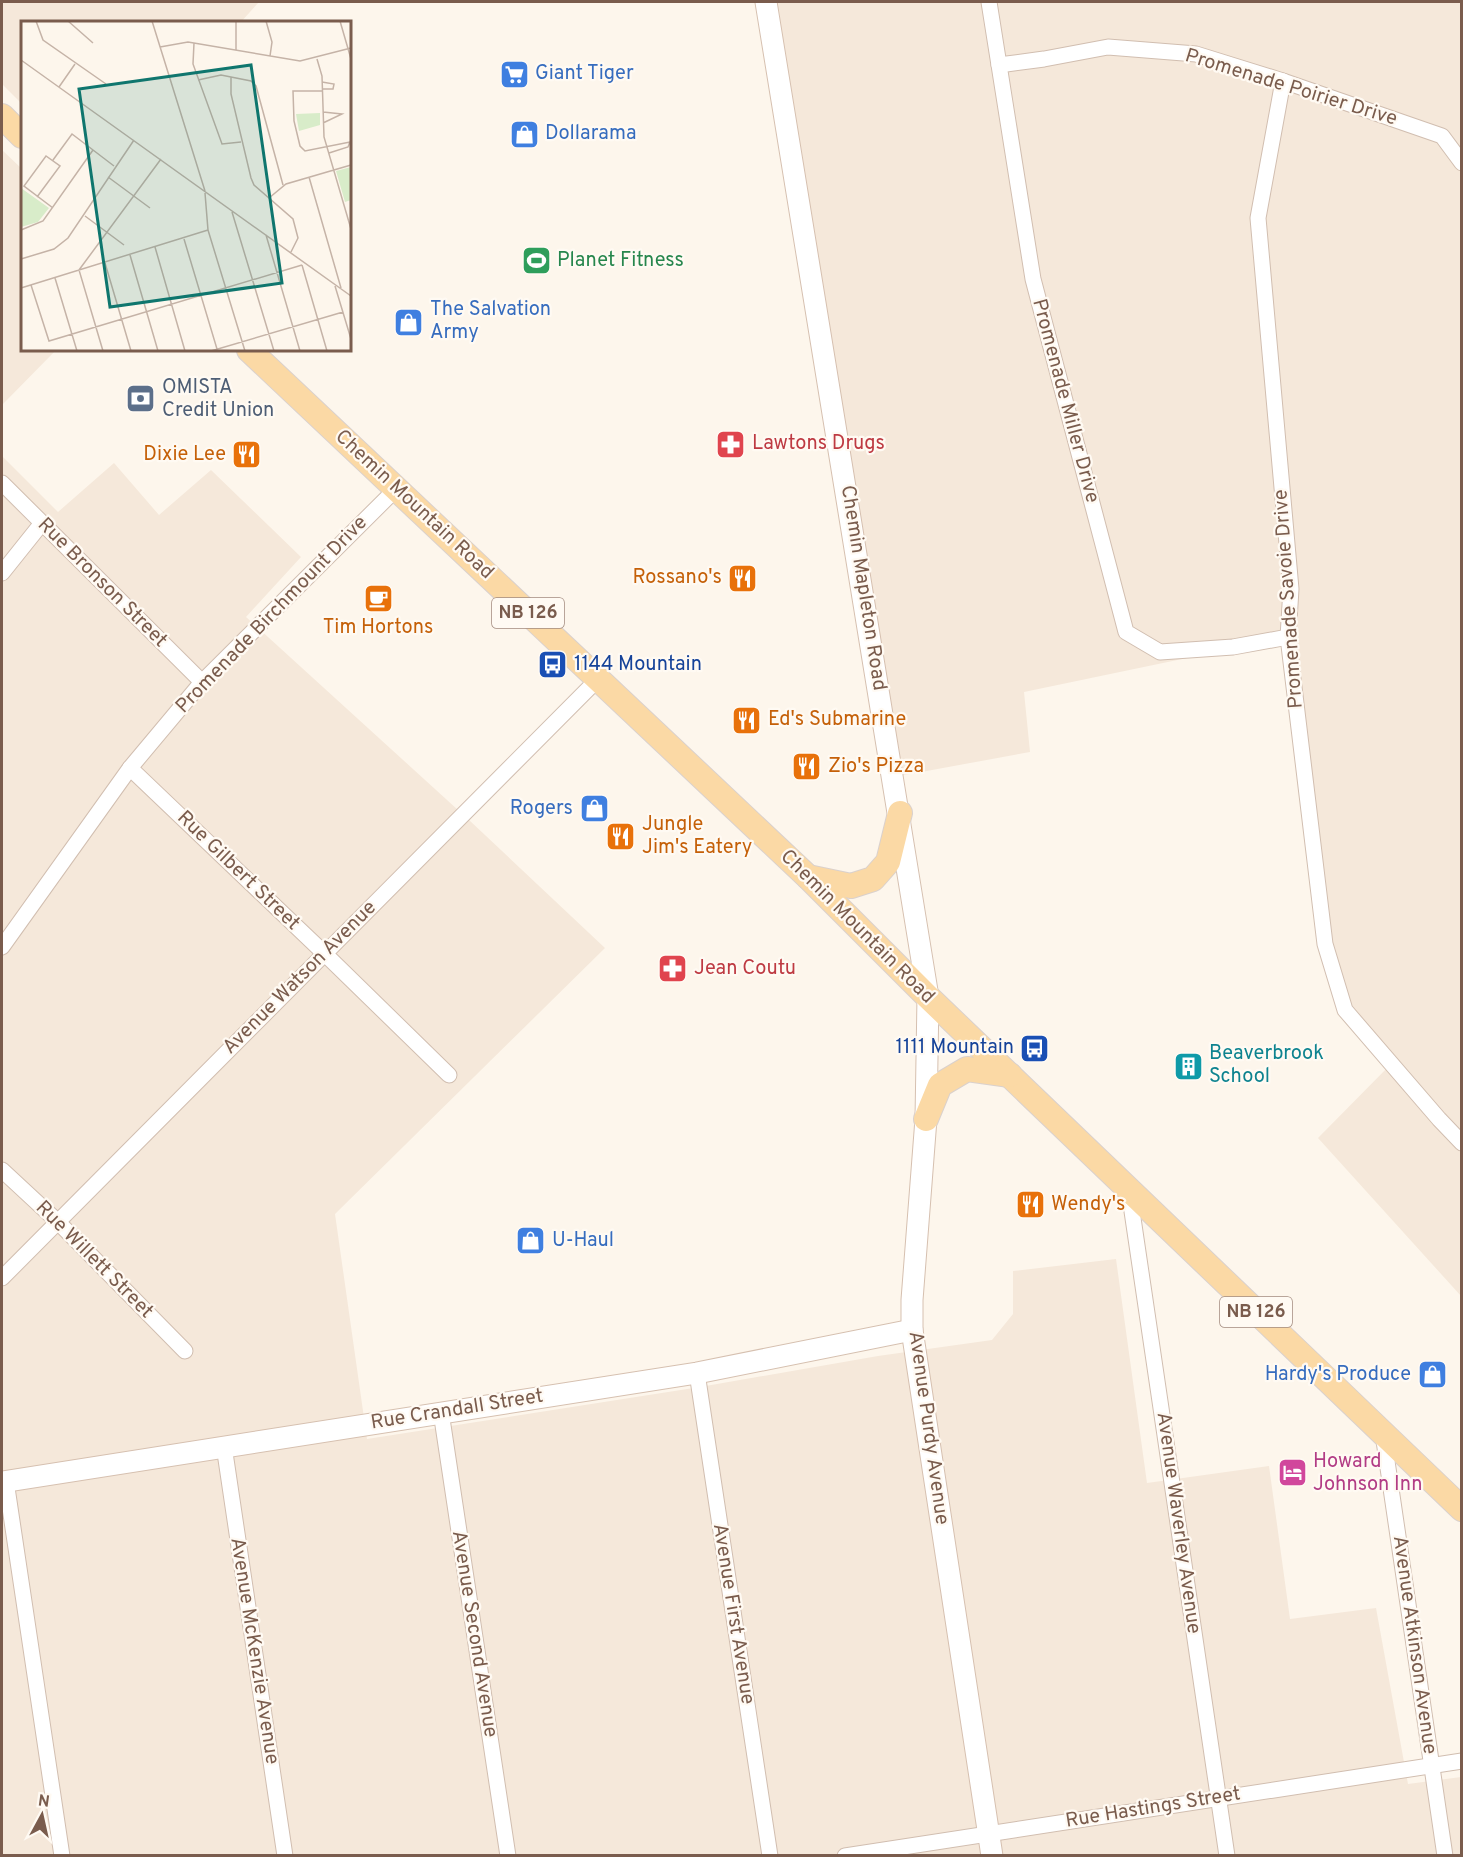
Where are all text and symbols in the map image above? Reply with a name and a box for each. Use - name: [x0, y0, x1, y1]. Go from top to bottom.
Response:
- inset map: [21, 21, 351, 351]
- street label: Promenade Poirier Drive: [1182, 43, 1400, 133]
- supermarket icon: Giant Tiger: [498, 58, 530, 90]
- place label: Giant Tiger: [535, 61, 634, 87]
- shop icon: Dollarama: [508, 118, 540, 150]
- place label: Dollarama: [545, 121, 637, 147]
- sports icon: Planet Fitness: [520, 245, 552, 277]
- place label: Planet Fitness: [557, 248, 684, 274]
- street label: Promenade Miller Drive: [1025, 296, 1105, 506]
- place label: The Salvation Army: [430, 297, 551, 346]
- shop icon: The Salvation Army: [393, 306, 425, 338]
- place label: OMISTA Credit Union: [162, 375, 274, 424]
- bank icon: OMISTA Credit Union: [125, 383, 157, 415]
- street label: Chemin Mountain Road: [329, 424, 499, 586]
- pharmacy icon: Lawtons Drugs: [715, 428, 747, 460]
- place label: Lawtons Drugs: [752, 431, 885, 457]
- restaurant icon: Dixie Lee: [231, 439, 263, 471]
- place label: Dixie Lee: [143, 442, 226, 468]
- street label: Chemin Mapleton Road: [834, 484, 892, 692]
- street label: Promenade Savoie Drive: [1268, 489, 1310, 709]
- street label: Promenade Birchmount Drive: [170, 511, 374, 719]
- street label: Rue Bronson Street: [31, 512, 173, 654]
- restaurant icon: Rossano's: [727, 562, 759, 594]
- place label: Rossano's: [633, 565, 722, 591]
- cafe icon: Tim Hortons: [362, 582, 394, 614]
- road number: NB 126: [492, 598, 564, 628]
- place label: Tim Hortons: [323, 615, 433, 641]
- bus stop icon: 1144 Mountain: [537, 649, 569, 681]
- place label: 1144 Mountain: [574, 652, 702, 678]
- restaurant icon: Ed's Submarine: [731, 704, 763, 736]
- place label: Ed's Submarine: [768, 707, 906, 733]
- restaurant icon: Zio's Pizza: [791, 751, 823, 783]
- place label: Zio's Pizza: [828, 754, 924, 780]
- shop icon: Rogers: [578, 793, 610, 825]
- place label: Rogers: [510, 796, 573, 822]
- street label: Rue Gilbert Street: [171, 806, 305, 936]
- place label: Jungle Jim's Eatery: [642, 812, 752, 861]
- restaurant icon: Jungle Jim's Eatery: [605, 820, 637, 852]
- street label: Chemin Mountain Road: [774, 844, 940, 1010]
- street label: Avenue Watson Avenue: [218, 896, 382, 1060]
- pharmacy icon: Jean Coutu: [657, 953, 689, 985]
- place label: Jean Coutu: [694, 956, 796, 982]
- bus stop icon: 1111 Mountain: [1019, 1032, 1051, 1064]
- place label: 1111 Mountain: [896, 1035, 1014, 1061]
- place label: Beaverbrook School: [1209, 1041, 1324, 1090]
- building icon: Beaverbrook School: [1172, 1050, 1204, 1082]
- restaurant icon: Wendy's: [1014, 1189, 1046, 1221]
- place label: Wendy's: [1051, 1192, 1125, 1218]
- street label: Rue Willett Street: [29, 1195, 159, 1325]
- shop icon: U-Haul: [515, 1225, 547, 1257]
- place label: U-Haul: [552, 1228, 614, 1254]
- road number: NB 126: [1220, 1297, 1292, 1327]
- street label: Avenue Purdy Avenue: [902, 1330, 954, 1526]
- shop icon: Hardy's Produce: [1416, 1359, 1448, 1391]
- place label: Hardy's Produce: [1265, 1362, 1411, 1388]
- street label: Rue Crandall Street: [369, 1384, 545, 1436]
- street label: Avenue Waverley Avenue: [1150, 1410, 1206, 1636]
- place label: Howard Johnson Inn: [1313, 1449, 1422, 1498]
- hotel icon: Howard Johnson Inn: [1276, 1457, 1308, 1489]
- street label: Avenue First Avenue: [706, 1522, 760, 1706]
- street label: Avenue Second Avenue: [445, 1529, 503, 1739]
- street label: Avenue Atkinson Avenue: [1386, 1534, 1442, 1756]
- street label: Avenue McKenzie Avenue: [223, 1536, 285, 1766]
- street label: Rue Hastings Street: [1064, 1781, 1242, 1835]
- north arrow: [12, 1785, 72, 1845]
- text: N: [37, 1791, 51, 1813]

